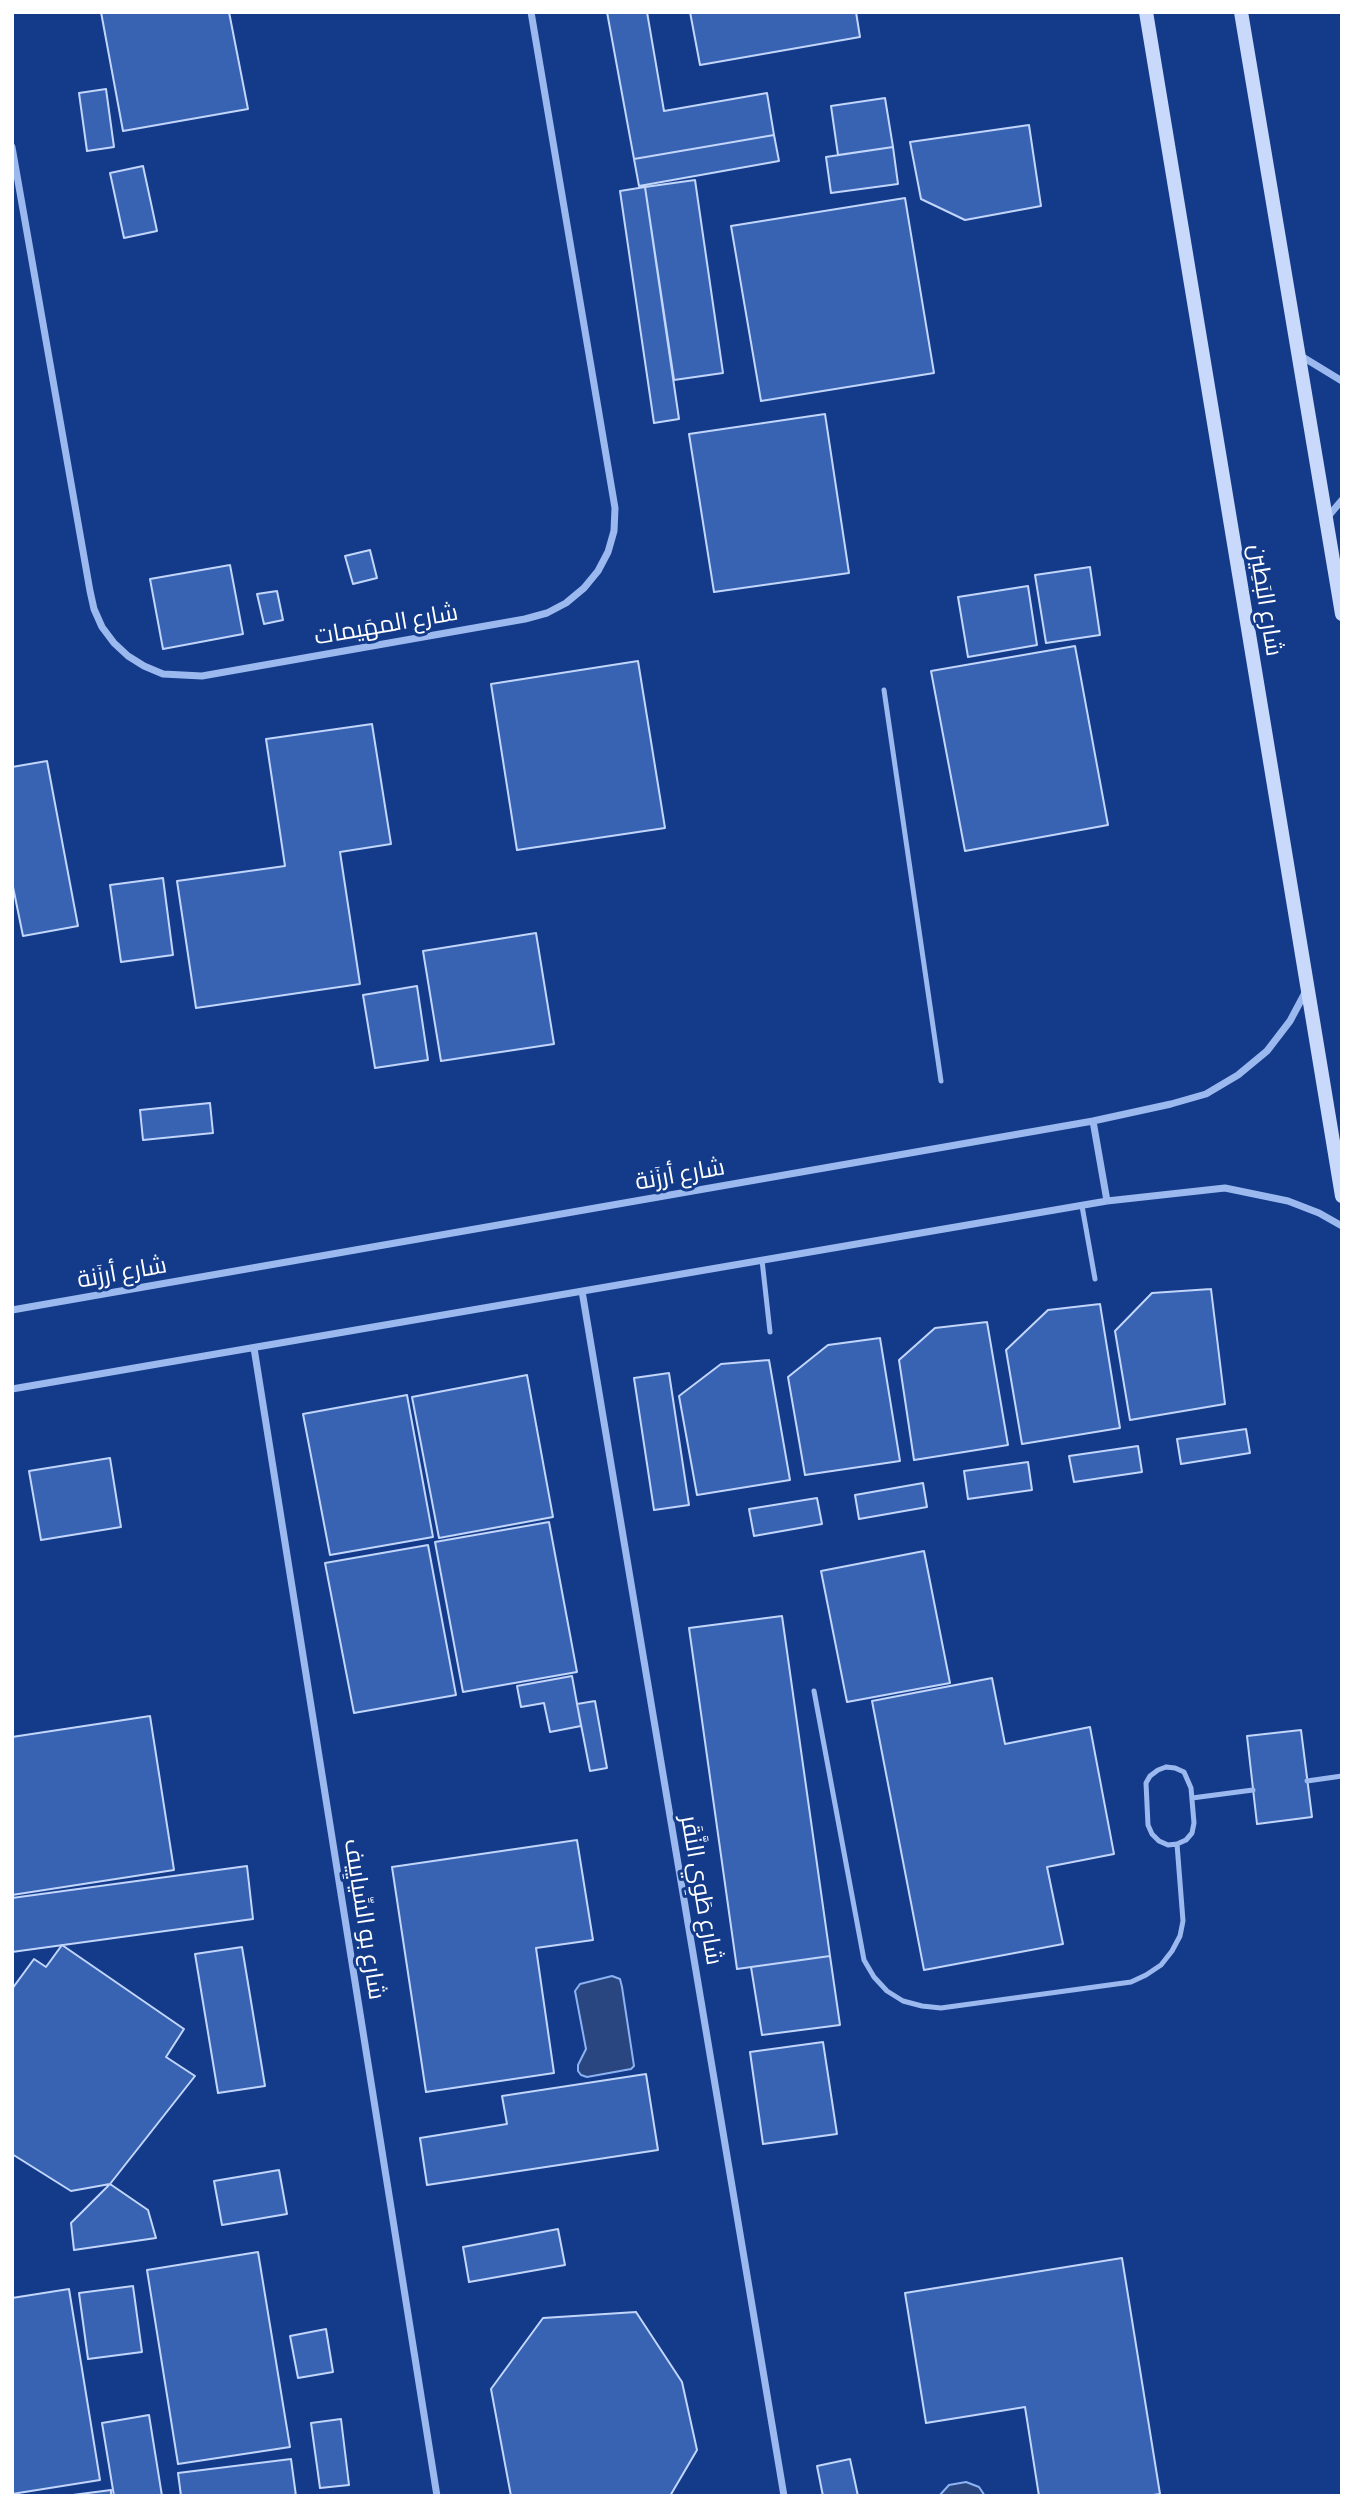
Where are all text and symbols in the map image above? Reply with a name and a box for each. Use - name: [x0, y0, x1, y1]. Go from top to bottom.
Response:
- street label: شارع البَطِين: [1243, 542, 1289, 658]
- street label: شارع المهَيمات: [312, 597, 460, 651]
- street label: شارع أرزَنة: [633, 1152, 727, 1196]
- street label: شارع أرزَنة: [75, 1250, 169, 1294]
- street label: شارع طَوِي النَّقَر: [675, 1813, 729, 1967]
- street label: شارع بو السِّيايِيف: [338, 1836, 392, 2002]

